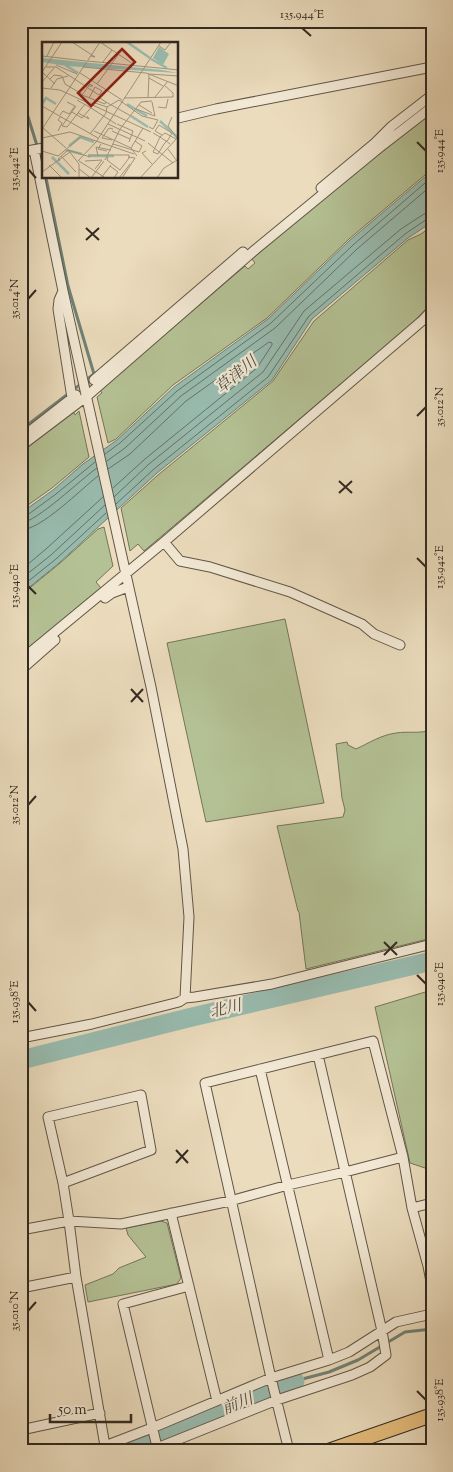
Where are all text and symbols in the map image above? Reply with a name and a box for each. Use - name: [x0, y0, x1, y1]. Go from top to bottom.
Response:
- text: 135.944°E: [280, 6, 325, 24]
- inset map: [42, 42, 179, 179]
- text: 135.944°E: [431, 128, 449, 173]
- text: 135.942°E: [6, 147, 24, 191]
- text: 35.014°N: [6, 278, 24, 319]
- water label: 草津川: [211, 350, 264, 400]
- text: 35.012°N: [431, 387, 449, 427]
- text: 135.942°E: [431, 545, 449, 589]
- text: 135.940°E: [6, 563, 24, 608]
- text: 35.012°N: [6, 785, 24, 825]
- text: 135.940°E: [431, 961, 449, 1006]
- text: 135.938°E: [6, 980, 24, 1023]
- water label: 北川: [208, 994, 246, 1025]
- text: 35.010°N: [6, 1290, 24, 1331]
- text: 135.938°E: [431, 1378, 449, 1421]
- water label: 前川: [219, 1388, 259, 1422]
- scale bar: [50, 1392, 131, 1424]
- text: 50 m: [57, 1400, 87, 1421]

